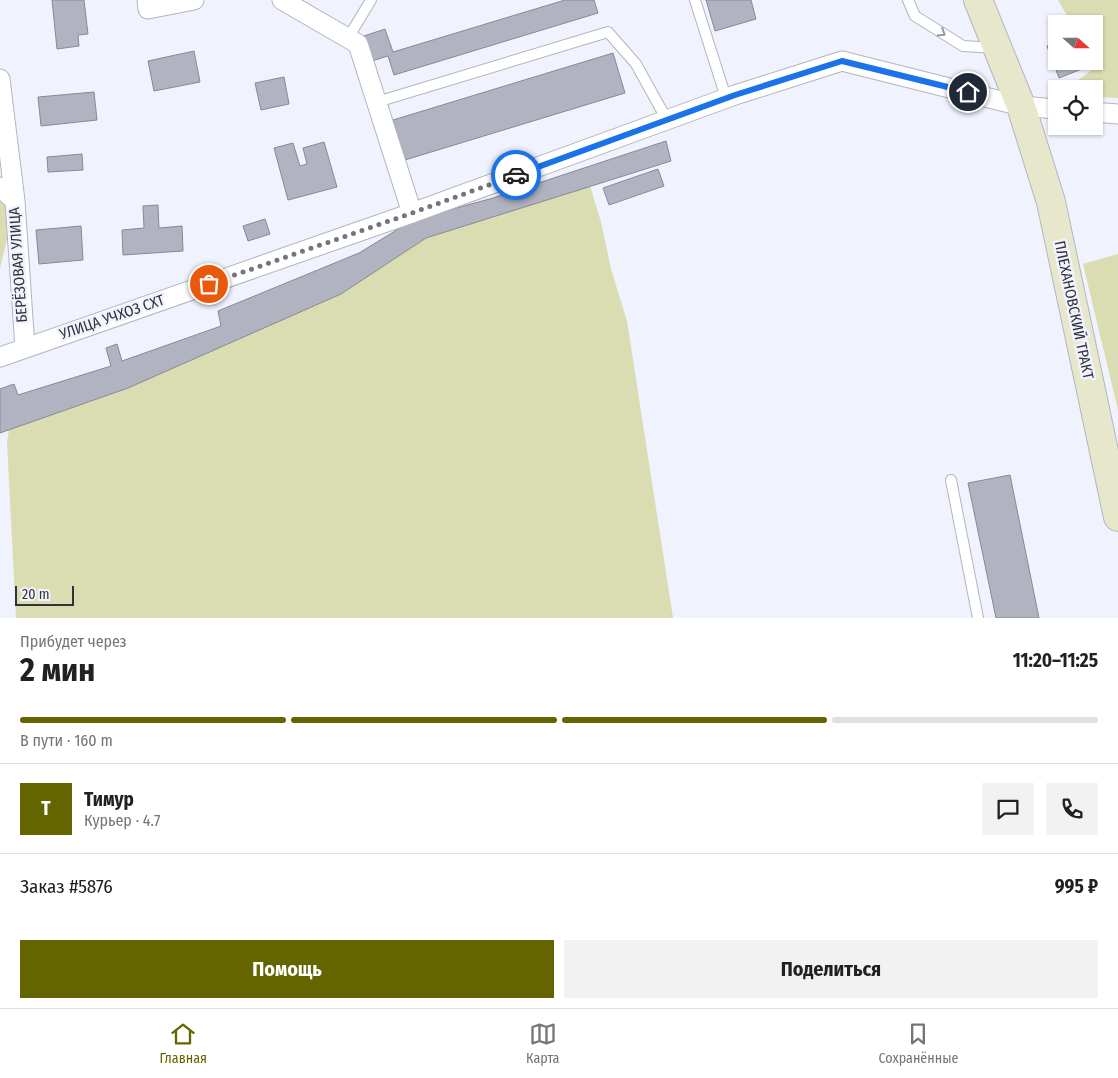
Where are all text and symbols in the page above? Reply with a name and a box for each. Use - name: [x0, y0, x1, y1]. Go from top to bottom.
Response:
- north arrow: [1048, 15, 1102, 70]
- map controls: [1048, 15, 1103, 135]
- one-way arrow: [936, 26, 945, 36]
- pin: [947, 71, 989, 113]
- icon: home: [954, 78, 982, 106]
- button: locate: [1048, 80, 1103, 135]
- courier: [491, 150, 541, 200]
- icon: car: [502, 161, 530, 189]
- street label: БЕРЁЗОВАЯ УЛИЦА: [5, 207, 31, 323]
- street label: ПЛЕХАНОВСКИЙ ТРАКТ: [1051, 239, 1097, 381]
- pin: [188, 263, 230, 305]
- icon: bag: [195, 270, 223, 298]
- street label: УЛИЦА УЧХОЗ СХТ: [56, 291, 167, 344]
- scale bar: [15, 583, 74, 606]
- text: 20 m: [22, 586, 50, 603]
- text: Прибудет через: [20, 632, 127, 651]
- text: 11:20–11:25: [1013, 649, 1098, 672]
- text: 2 мин: [20, 651, 95, 689]
- text: В пути · 160 m: [20, 731, 113, 750]
- button: chat: [982, 783, 1034, 835]
- button: phone: [1046, 783, 1098, 835]
- text: Тимур: [84, 788, 134, 811]
- text: Т: [41, 797, 51, 820]
- text: Курьер · 4.7: [84, 811, 160, 830]
- text: Заказ #5876: [20, 875, 113, 898]
- text: 995 ₽: [1055, 875, 1098, 898]
- button: Помощь: [20, 940, 554, 998]
- button: Поделиться: [564, 940, 1098, 998]
- tab: Главная: [160, 1020, 207, 1067]
- tab: Карта: [526, 1020, 559, 1067]
- tab: Сохранённые: [879, 1020, 958, 1067]

